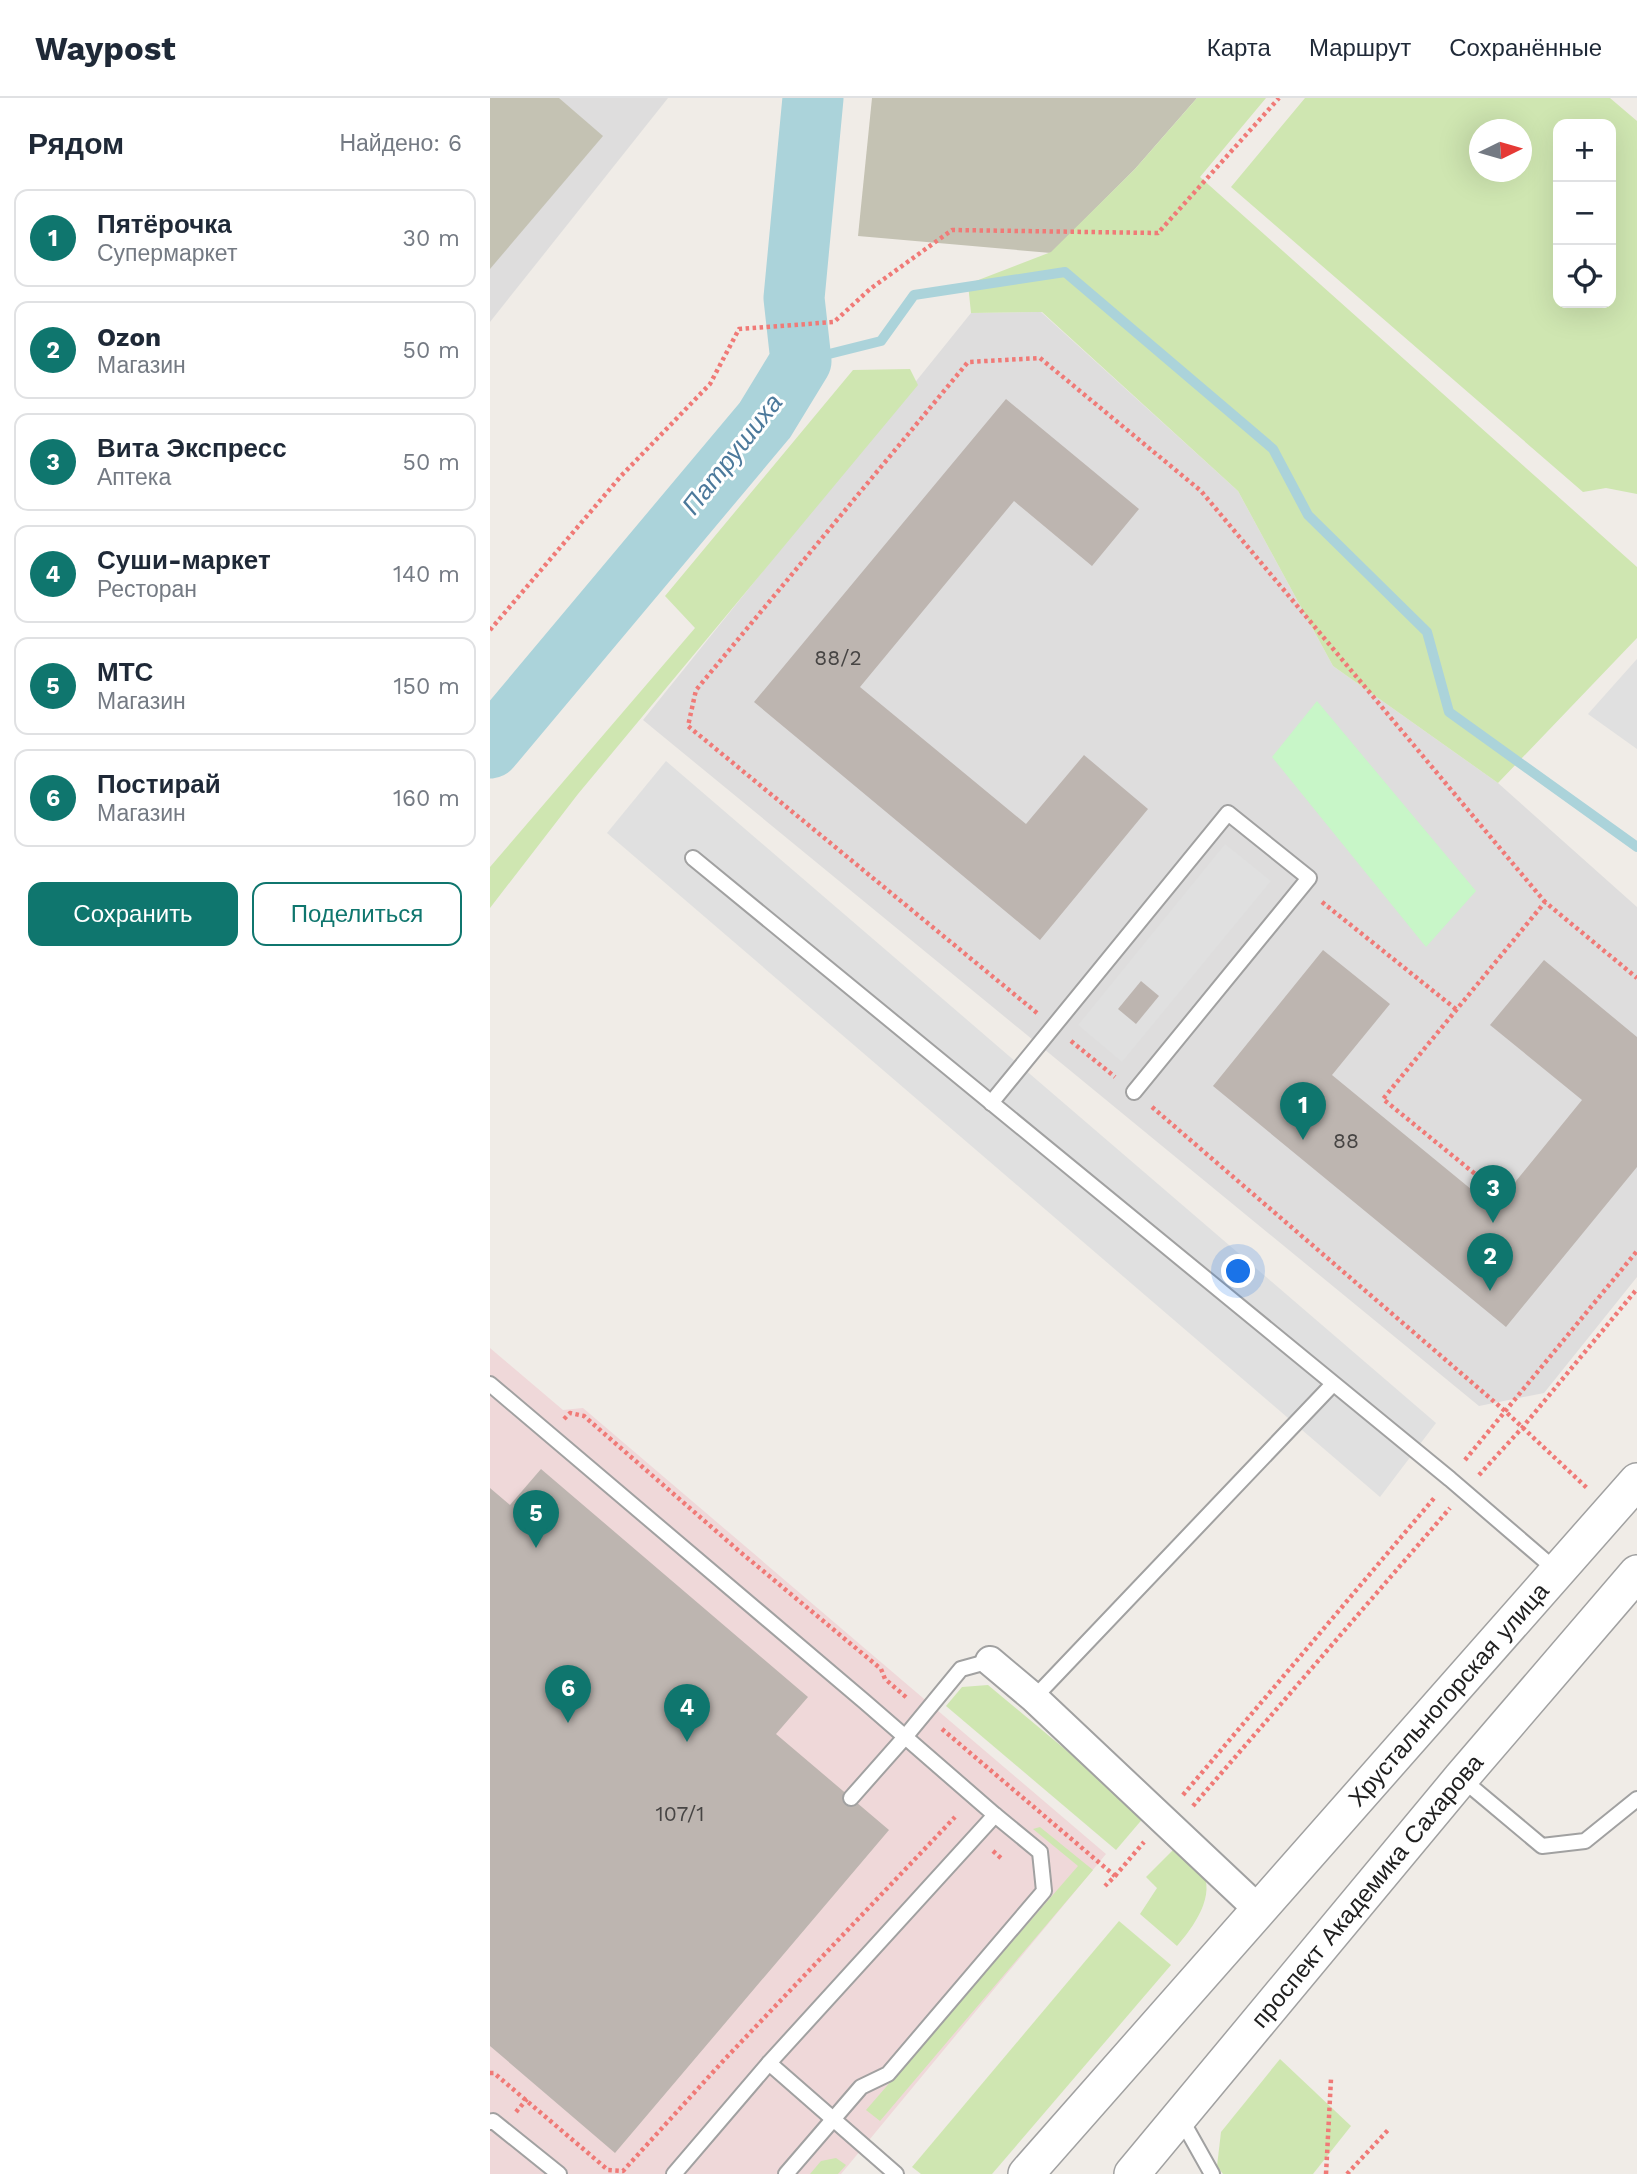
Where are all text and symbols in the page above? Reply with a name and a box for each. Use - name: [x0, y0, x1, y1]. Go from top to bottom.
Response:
- text: Waypost: [35, 29, 176, 68]
- text: Карта: [1207, 34, 1271, 62]
- text: Маршрут: [1309, 34, 1411, 62]
- text: Сохранённые: [1449, 34, 1602, 62]
- north arrow: [1469, 119, 1532, 182]
- map controls: [1553, 119, 1616, 308]
- button: +: [1553, 119, 1616, 182]
- text: Рядом: [28, 126, 124, 161]
- text: Найдено: 6: [339, 130, 462, 157]
- button: −: [1553, 182, 1616, 245]
- text: Пятёрочка: [97, 209, 232, 239]
- text: 1: [48, 225, 58, 252]
- text: 30 m: [403, 225, 460, 252]
- text: Супермаркет: [97, 240, 237, 267]
- button: locate: [1553, 245, 1616, 308]
- text: Ozon: [97, 322, 161, 352]
- text: 2: [46, 337, 60, 364]
- text: 50 m: [403, 337, 460, 364]
- text: Магазин: [97, 352, 186, 379]
- water label: Патрушиха: [676, 388, 788, 520]
- text: Вита Экспресс: [97, 433, 287, 463]
- text: 3: [46, 449, 60, 476]
- text: 50 m: [403, 449, 460, 476]
- text: Аптека: [97, 464, 171, 491]
- text: Суши-маркет: [97, 545, 271, 575]
- text: 4: [46, 561, 60, 588]
- text: 140 m: [393, 561, 460, 588]
- text: Ресторан: [97, 576, 197, 603]
- house number: 88/2: [814, 645, 862, 670]
- text: МТС: [97, 657, 153, 687]
- text: 5: [46, 673, 60, 700]
- text: 150 m: [394, 673, 460, 700]
- text: Магазин: [97, 688, 186, 715]
- text: Постирай: [97, 769, 221, 799]
- text: 6: [46, 785, 60, 812]
- text: 160 m: [393, 785, 460, 812]
- text: Магазин: [97, 800, 186, 827]
- button: Сохранить: [28, 882, 238, 946]
- button: Поделиться: [252, 882, 462, 946]
- pin: 1: [1280, 1082, 1326, 1140]
- house number: 88: [1333, 1128, 1359, 1153]
- pin: 3: [1470, 1165, 1516, 1223]
- pin: 2: [1467, 1233, 1513, 1291]
- your location: [1221, 1254, 1255, 1288]
- pin: 5: [513, 1490, 559, 1548]
- street label: Хрустальногорская улица: [1343, 1577, 1555, 1812]
- pin: 6: [545, 1665, 591, 1723]
- pin: 4: [664, 1684, 710, 1742]
- street label: проспект Академика Сахарова: [1246, 1748, 1489, 2033]
- house number: 107/1: [656, 1801, 704, 1826]

